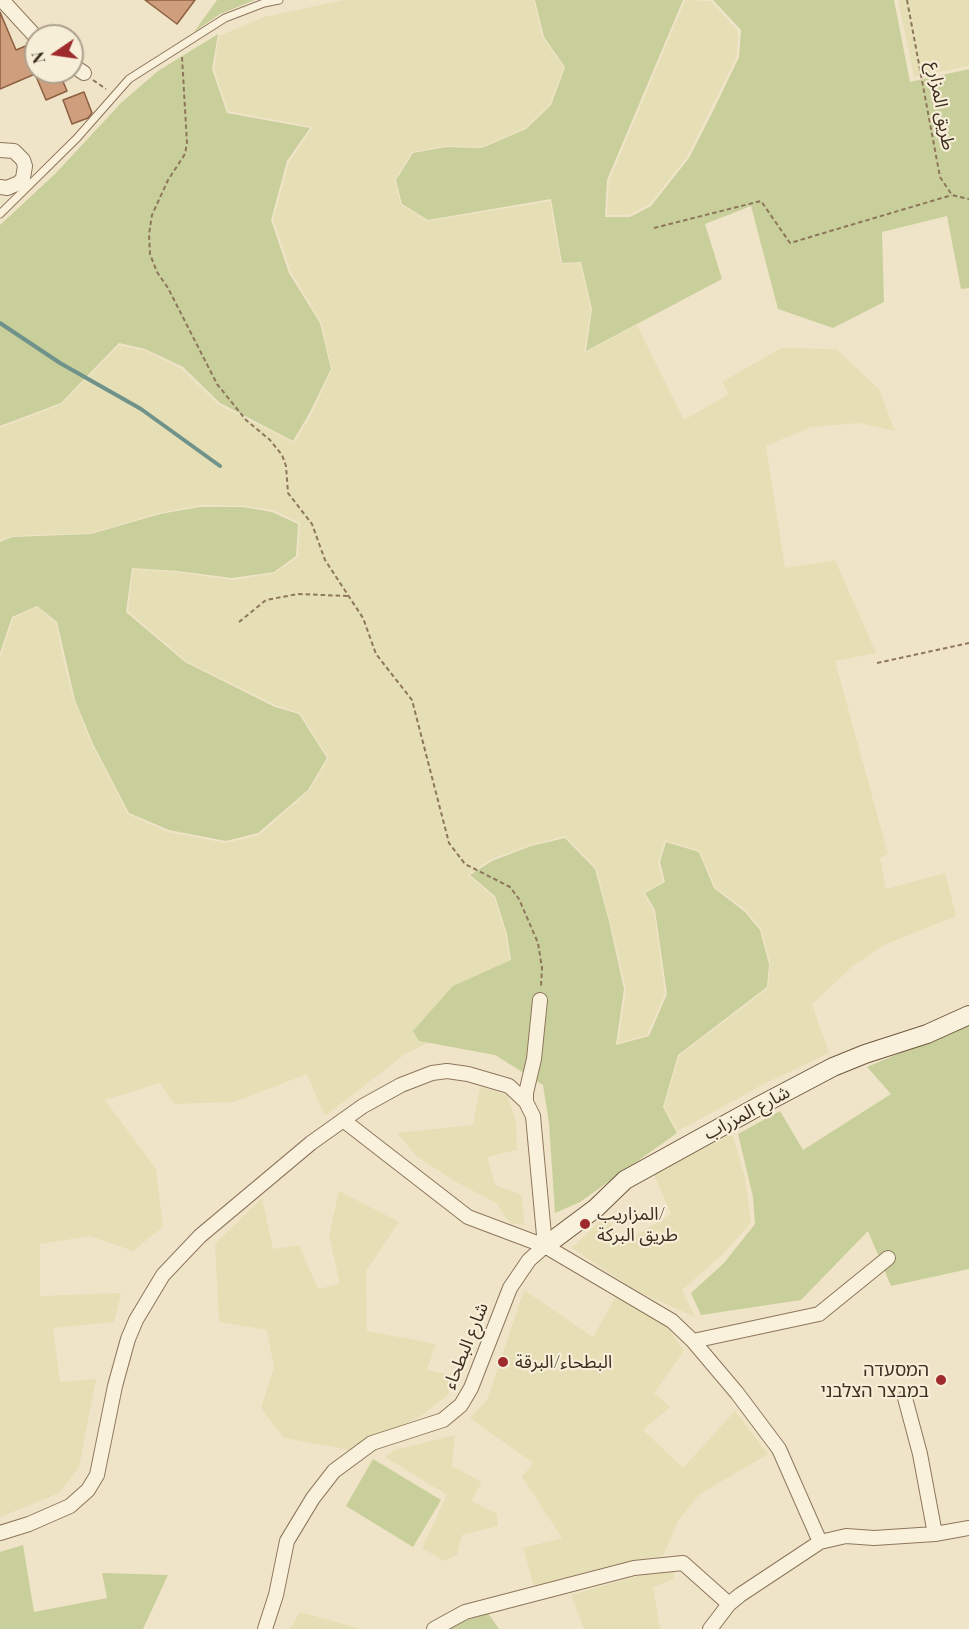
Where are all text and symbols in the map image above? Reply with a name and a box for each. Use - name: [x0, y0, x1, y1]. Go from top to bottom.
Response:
- north arrow: [24, 24, 84, 84]
- text: N: [26, 50, 49, 66]
- street label: طريق المزارع: [923, 60, 959, 152]
- street label: شارع المزراب: [700, 1081, 794, 1145]
- place label: المزاريب/ طريق البركة: [597, 1203, 678, 1246]
- marker: المزاريب/ طريق البركة: [578, 1217, 592, 1231]
- street label: شارع البطحاء: [439, 1299, 493, 1393]
- place label: البطحاء/البرقة: [515, 1351, 612, 1373]
- marker: البطحاء/البرقة: [496, 1355, 510, 1369]
- place label: המסעדה במבצר הצלבני: [820, 1359, 929, 1402]
- marker: המסעדה במבצר הצלבני: [934, 1373, 948, 1387]

